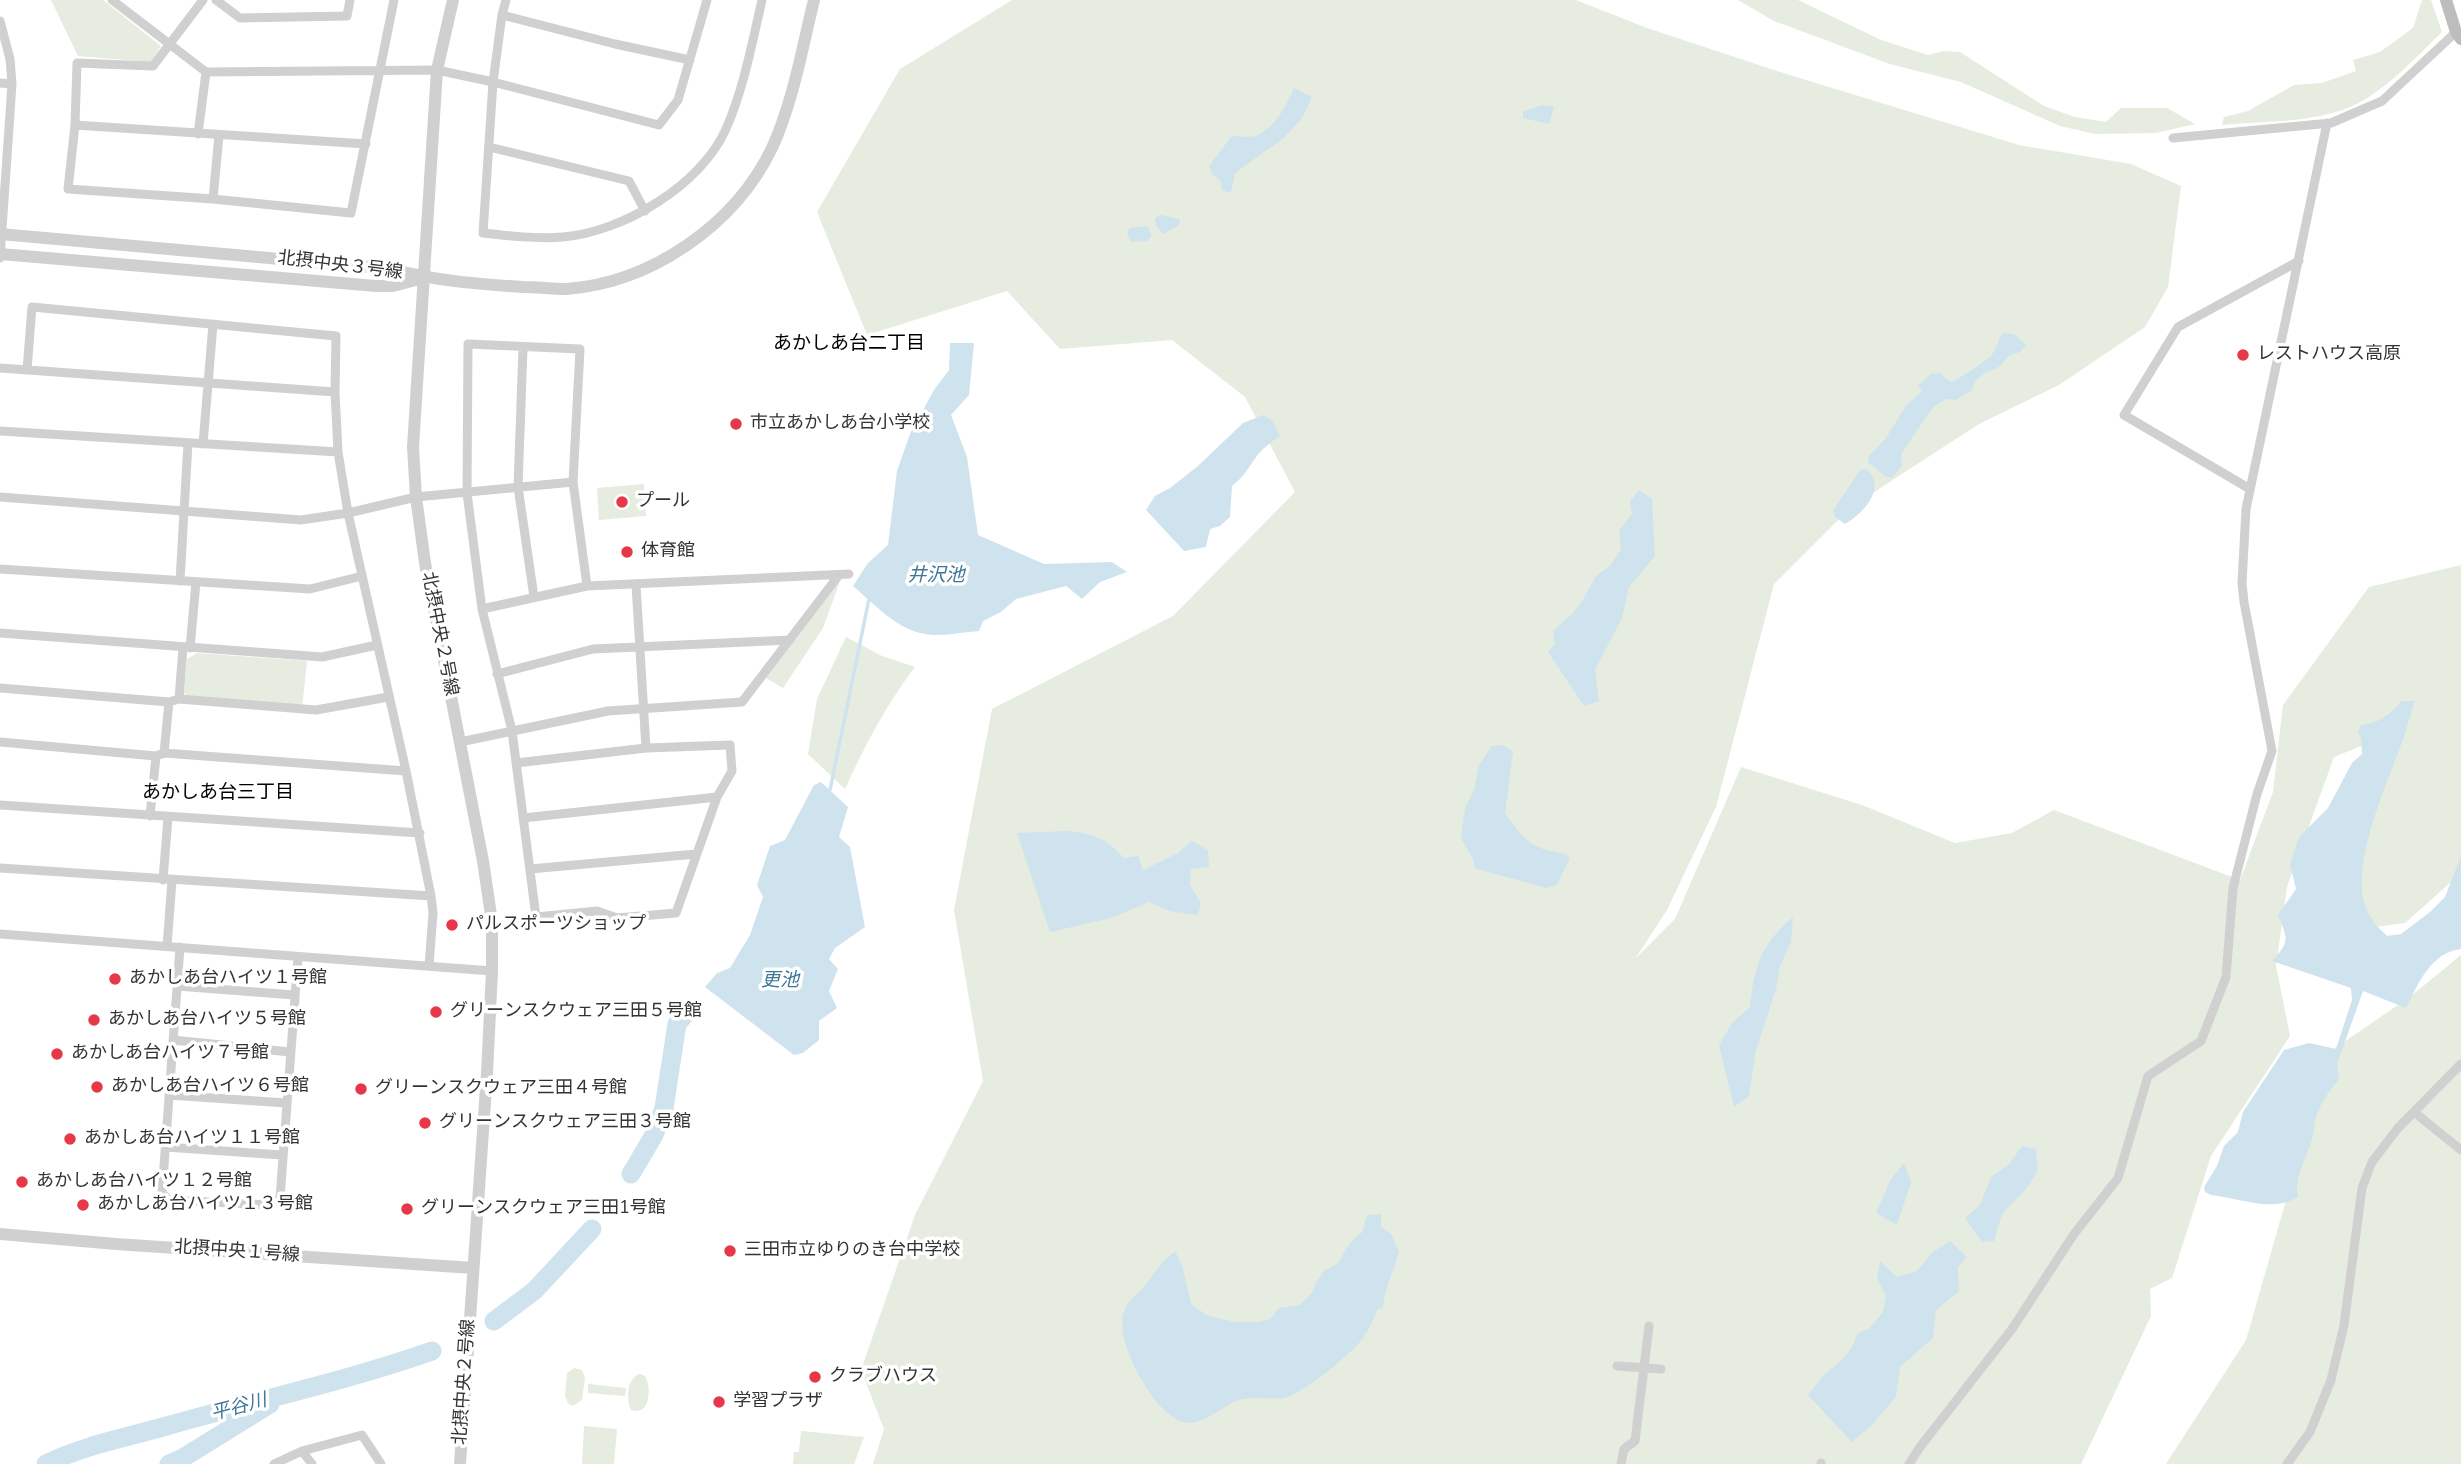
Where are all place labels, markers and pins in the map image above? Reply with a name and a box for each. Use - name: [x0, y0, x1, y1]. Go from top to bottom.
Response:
- place label: レストハウス高原: [2257, 344, 2401, 366]
- marker: レストハウス高原: [2235, 347, 2251, 363]
- place label: 市立あかしあ台小学校: [750, 413, 930, 435]
- marker: 市立あかしあ台小学校: [728, 416, 744, 432]
- place label: プール: [636, 491, 690, 513]
- marker: プール: [614, 494, 630, 510]
- place label: 体育館: [641, 541, 695, 563]
- marker: 体育館: [619, 544, 635, 560]
- place label: パルスポーツショップ: [466, 914, 646, 936]
- marker: パルスポーツショップ: [444, 917, 460, 933]
- place label: あかしあ台ハイツ１号館: [129, 968, 327, 990]
- marker: あかしあ台ハイツ１号館: [107, 971, 123, 987]
- place label: グリーンスクウェア三田５号館: [450, 1001, 702, 1023]
- marker: グリーンスクウェア三田５号館: [428, 1004, 444, 1020]
- place label: あかしあ台ハイツ５号館: [108, 1009, 306, 1031]
- marker: あかしあ台ハイツ５号館: [86, 1012, 102, 1028]
- place label: あかしあ台ハイツ７号館: [71, 1043, 269, 1065]
- marker: あかしあ台ハイツ７号館: [49, 1046, 65, 1062]
- place label: あかしあ台ハイツ６号館: [111, 1076, 309, 1098]
- place label: グリーンスクウェア三田４号館: [375, 1078, 627, 1100]
- marker: あかしあ台ハイツ６号館: [89, 1079, 105, 1095]
- marker: グリーンスクウェア三田４号館: [353, 1081, 369, 1097]
- place label: グリーンスクウェア三田３号館: [439, 1112, 691, 1134]
- marker: グリーンスクウェア三田３号館: [417, 1115, 433, 1131]
- place label: あかしあ台ハイツ１１号館: [84, 1128, 300, 1150]
- marker: あかしあ台ハイツ１１号館: [62, 1131, 78, 1147]
- place label: あかしあ台ハイツ１２号館: [36, 1171, 252, 1193]
- marker: あかしあ台ハイツ１２号館: [14, 1174, 30, 1190]
- place label: あかしあ台ハイツ１３号館: [97, 1194, 313, 1216]
- marker: あかしあ台ハイツ１３号館: [75, 1197, 91, 1213]
- place label: グリーンスクウェア三田1号館: [421, 1198, 666, 1220]
- marker: グリーンスクウェア三田1号館: [399, 1201, 415, 1217]
- place label: 三田市立ゆりのき台中学校: [744, 1240, 960, 1262]
- marker: 三田市立ゆりのき台中学校: [722, 1243, 738, 1259]
- place label: クラブハウス: [829, 1366, 937, 1388]
- marker: クラブハウス: [807, 1369, 823, 1385]
- place label: 学習プラザ: [733, 1391, 823, 1413]
- marker: 学習プラザ: [711, 1394, 727, 1410]

